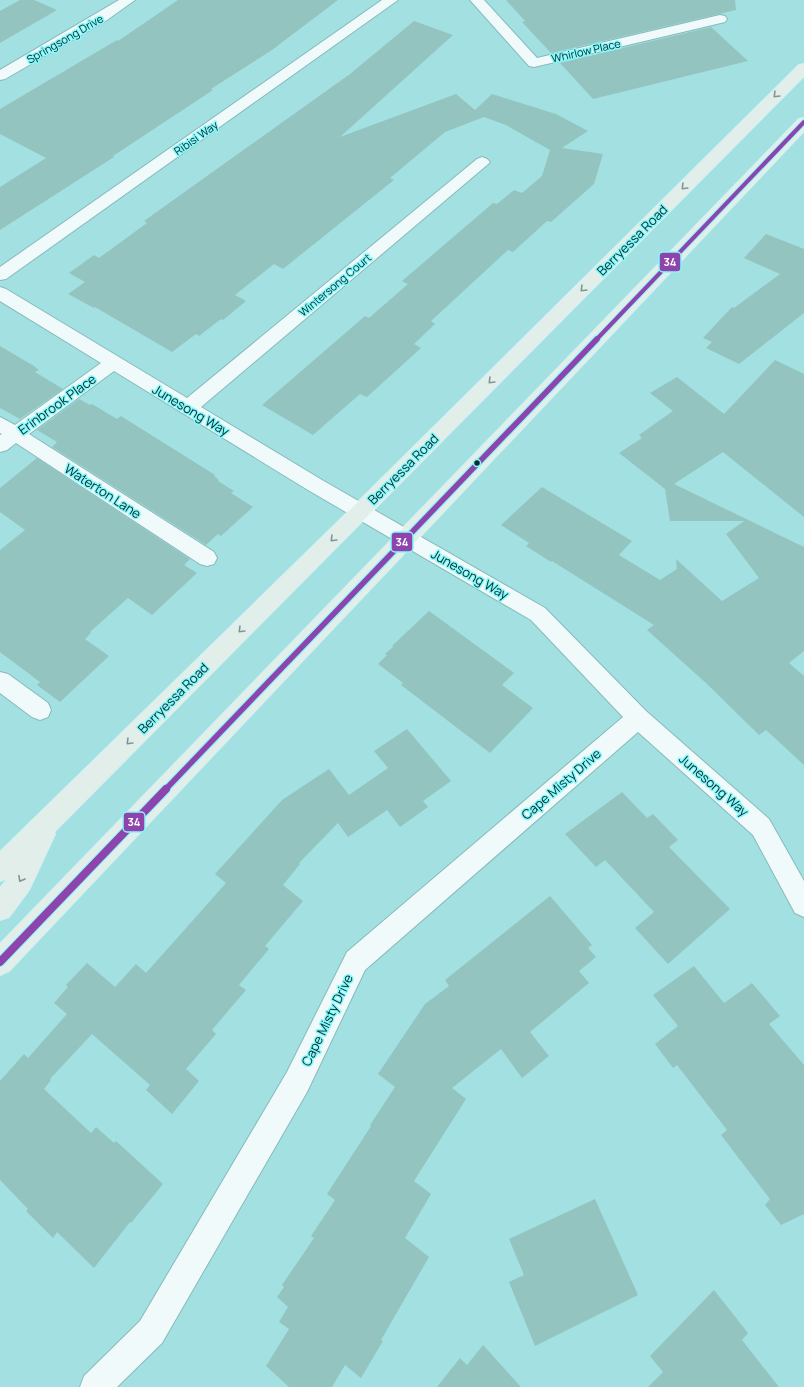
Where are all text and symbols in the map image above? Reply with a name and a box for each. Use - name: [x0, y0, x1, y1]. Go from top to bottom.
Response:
- street label: Springsong Drive: [24, 10, 106, 67]
- street label: Whirlow Place: [550, 35, 622, 66]
- one-way arrow: [773, 90, 781, 98]
- street label: Ribisi Way: [171, 117, 221, 158]
- one-way arrow: [682, 182, 689, 190]
- street label: Berryessa Road: [593, 201, 671, 279]
- street label: Wintersong Court: [295, 250, 374, 319]
- line badge: 34: [659, 252, 681, 272]
- text: 34: [663, 254, 677, 269]
- one-way arrow: [580, 284, 588, 292]
- street label: Erinbrook Place: [14, 369, 100, 438]
- one-way arrow: [488, 376, 496, 384]
- street label: Junesong Way: [149, 380, 233, 440]
- street label: Berryessa Road: [364, 430, 442, 508]
- unlabelled marker: [472, 458, 482, 468]
- street label: Waterton Lane: [61, 459, 145, 523]
- line badge: 34: [391, 532, 413, 552]
- one-way arrow: [330, 534, 338, 542]
- text: 34: [395, 534, 409, 549]
- street label: Junesong Way: [428, 544, 512, 604]
- one-way arrow: [238, 625, 246, 633]
- street label: Berryessa Road: [134, 659, 212, 737]
- one-way arrow: [126, 737, 134, 745]
- street label: Cape Misty Drive: [517, 744, 605, 824]
- street label: Junesong Way: [675, 750, 753, 820]
- line badge: 34: [123, 812, 145, 832]
- text: 34: [127, 814, 141, 829]
- one-way arrow: [18, 875, 26, 882]
- street label: Cape Misty Drive: [297, 971, 357, 1069]

